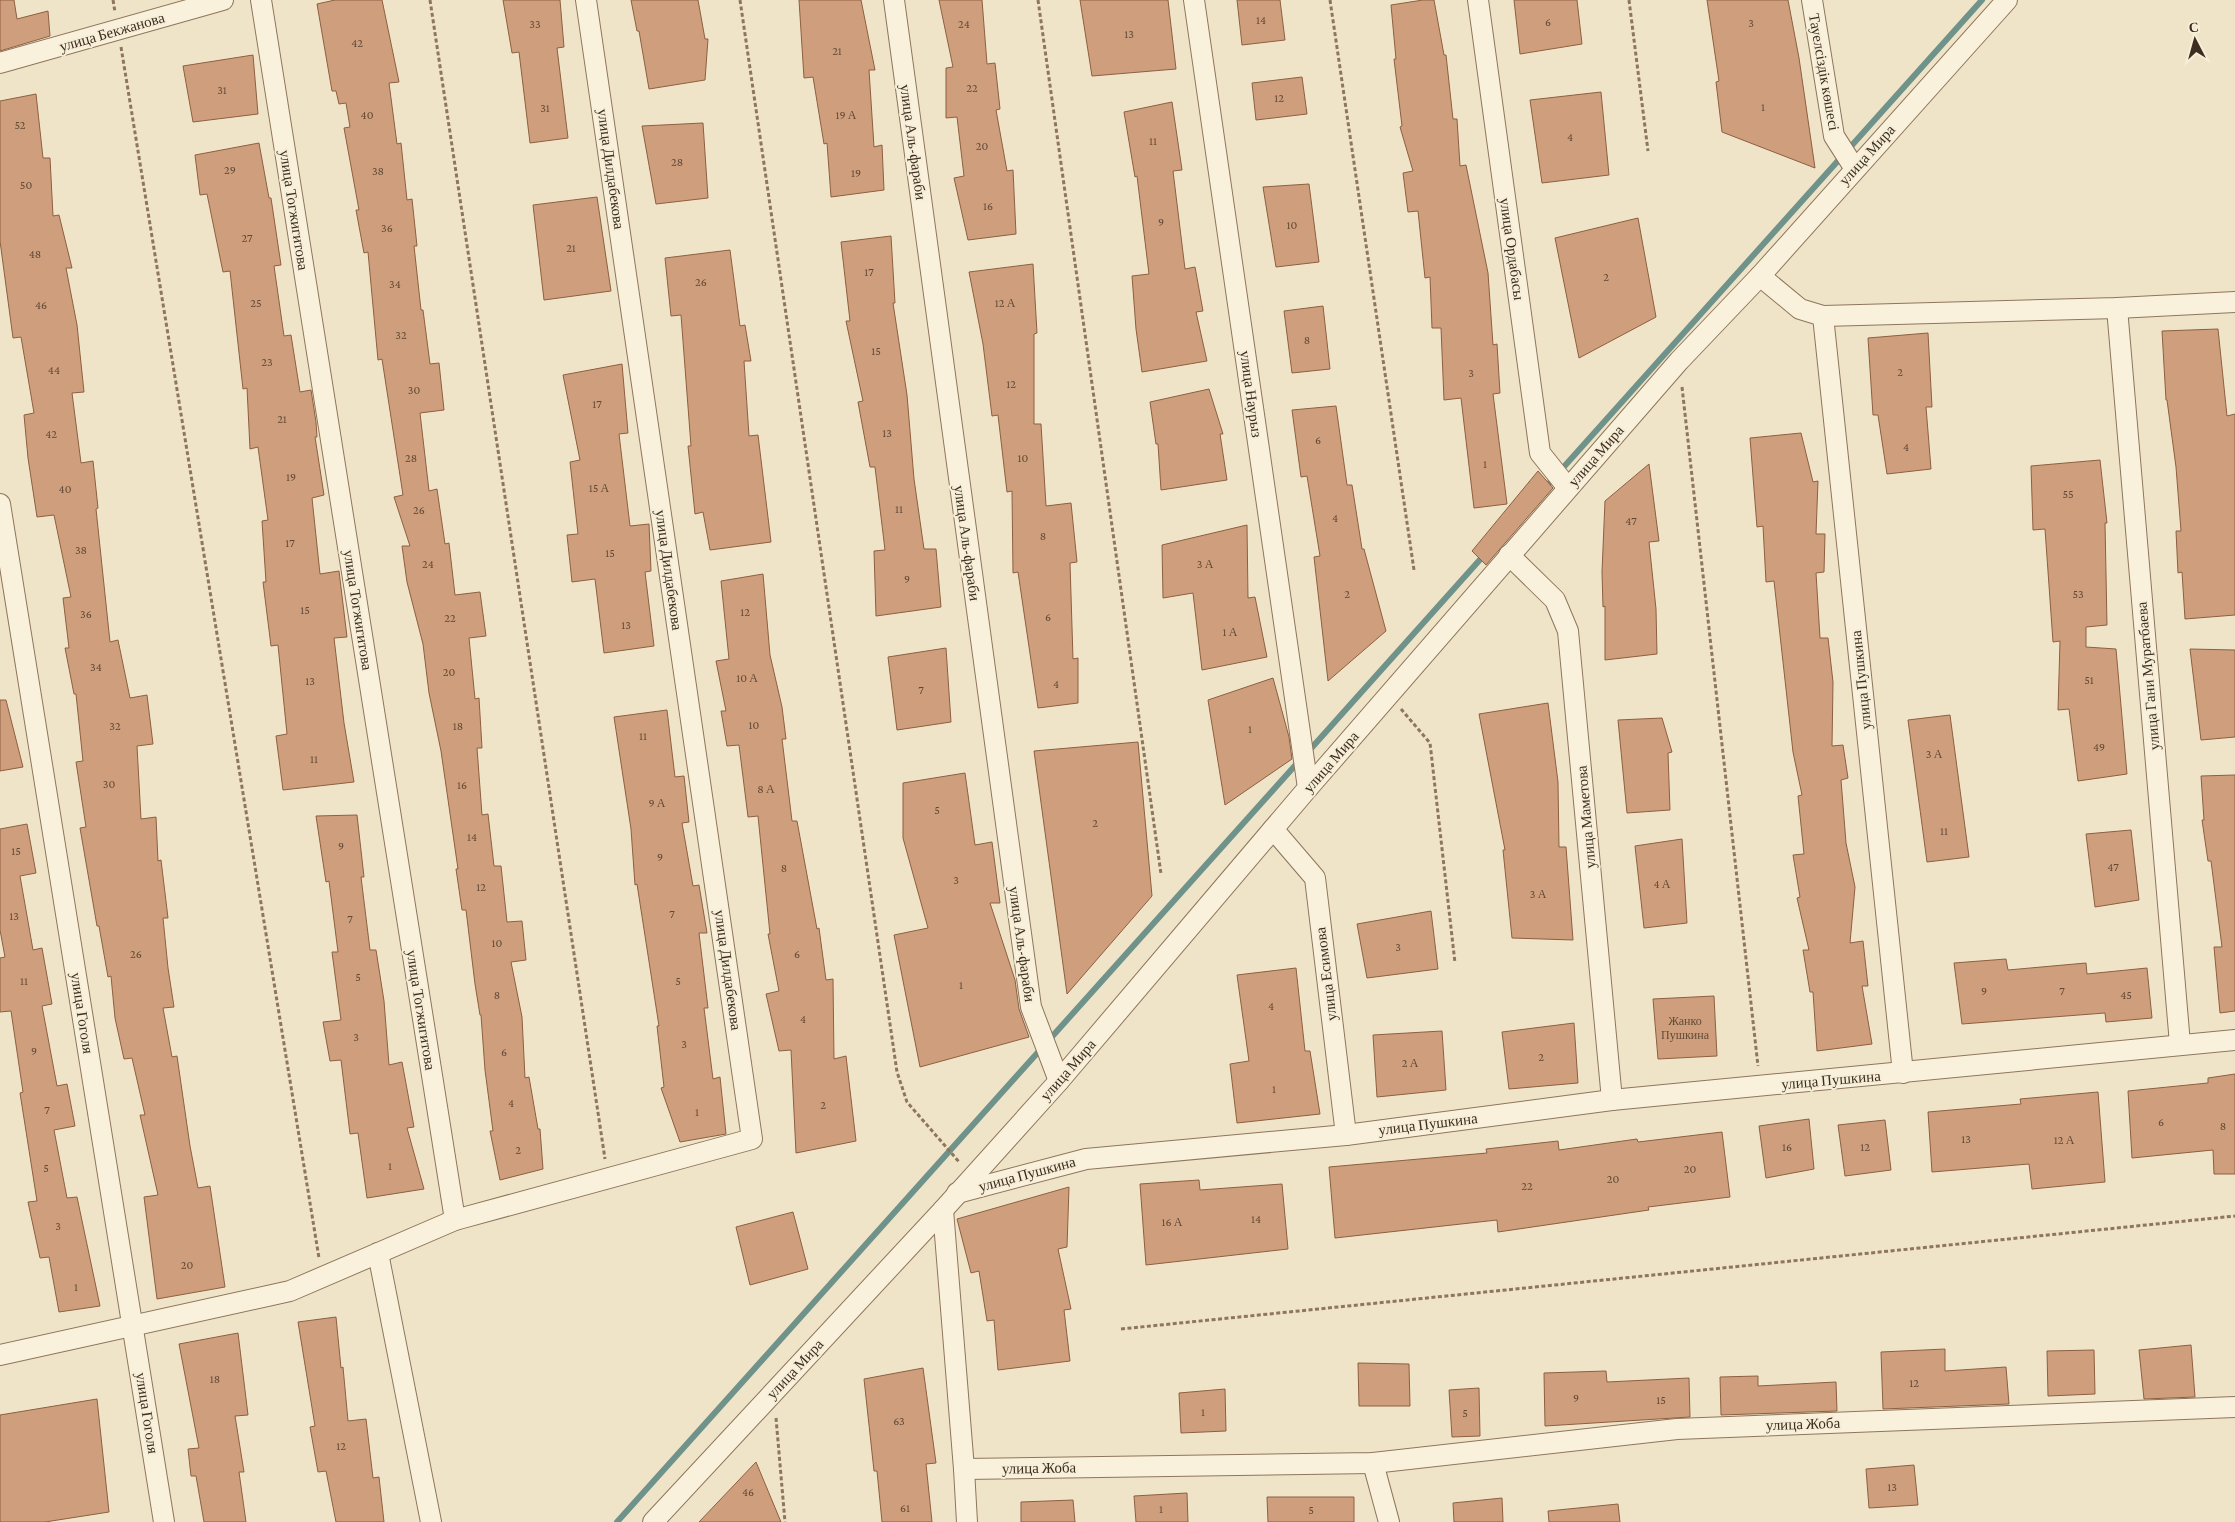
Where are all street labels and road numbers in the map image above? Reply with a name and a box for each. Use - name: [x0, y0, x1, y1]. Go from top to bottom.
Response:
- street label: улица Бекжанова: [58, 9, 167, 55]
- street label: Тауелсіздік көшесі: [1806, 12, 1842, 132]
- street label: улица Аль-фараби: [897, 83, 929, 201]
- street label: улица Дилдабекова: [595, 108, 627, 231]
- street label: улица Мира: [1836, 121, 1898, 188]
- street label: улица Тогжигитова: [277, 149, 311, 272]
- street label: улица Ордабасы: [1497, 197, 1527, 301]
- street label: улица Наурыз: [1237, 350, 1265, 439]
- street label: улица Мира: [1565, 422, 1627, 490]
- street label: улица Аль-фараби: [951, 484, 983, 602]
- street label: улица Дилдабекова: [653, 509, 685, 632]
- street label: улица Тогжигитова: [341, 549, 375, 672]
- street label: улица Гани Муратбаева: [2134, 601, 2162, 751]
- street label: улица Пушкина: [1848, 629, 1874, 730]
- street label: улица Мира: [1300, 728, 1362, 796]
- street label: улица Маметова: [1573, 764, 1598, 869]
- street label: улица Аль-фараби: [1006, 885, 1038, 1003]
- street label: улица Дилдабекова: [712, 909, 744, 1032]
- street label: улица Есимова: [1312, 926, 1340, 1022]
- street label: улица Тогжигитова: [404, 949, 438, 1072]
- street label: улица Гоголя: [68, 971, 96, 1055]
- street label: улица Мира: [1037, 1036, 1099, 1104]
- street label: улица Пушкина: [1781, 1068, 1882, 1092]
- street label: улица Пушкина: [1378, 1110, 1479, 1138]
- street label: улица Пушкина: [977, 1153, 1078, 1195]
- street label: улица Мира: [763, 1336, 827, 1402]
- street label: улица Гоголя: [133, 1371, 161, 1455]
- street label: улица Жоба: [1766, 1415, 1841, 1433]
- street label: улица Жоба: [1002, 1459, 1077, 1477]

